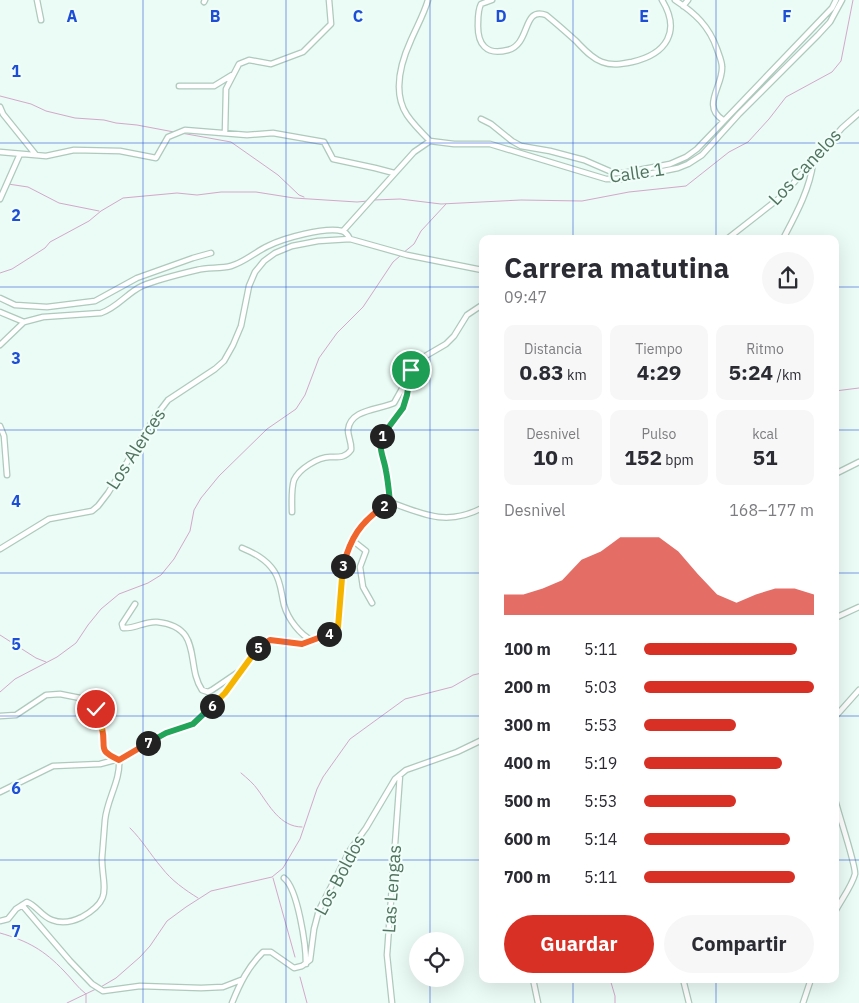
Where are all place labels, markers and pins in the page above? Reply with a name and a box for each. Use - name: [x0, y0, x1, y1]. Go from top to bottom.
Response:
- pin: [390, 349, 432, 391]
- pin: 1: [370, 424, 394, 448]
- pin: 2: [372, 494, 396, 518]
- pin: 3: [330, 554, 356, 578]
- pin: 4: [316, 622, 342, 646]
- pin: 5: [246, 636, 270, 660]
- pin: [75, 688, 117, 730]
- pin: 6: [200, 694, 224, 718]
- pin: 7: [136, 730, 160, 756]

